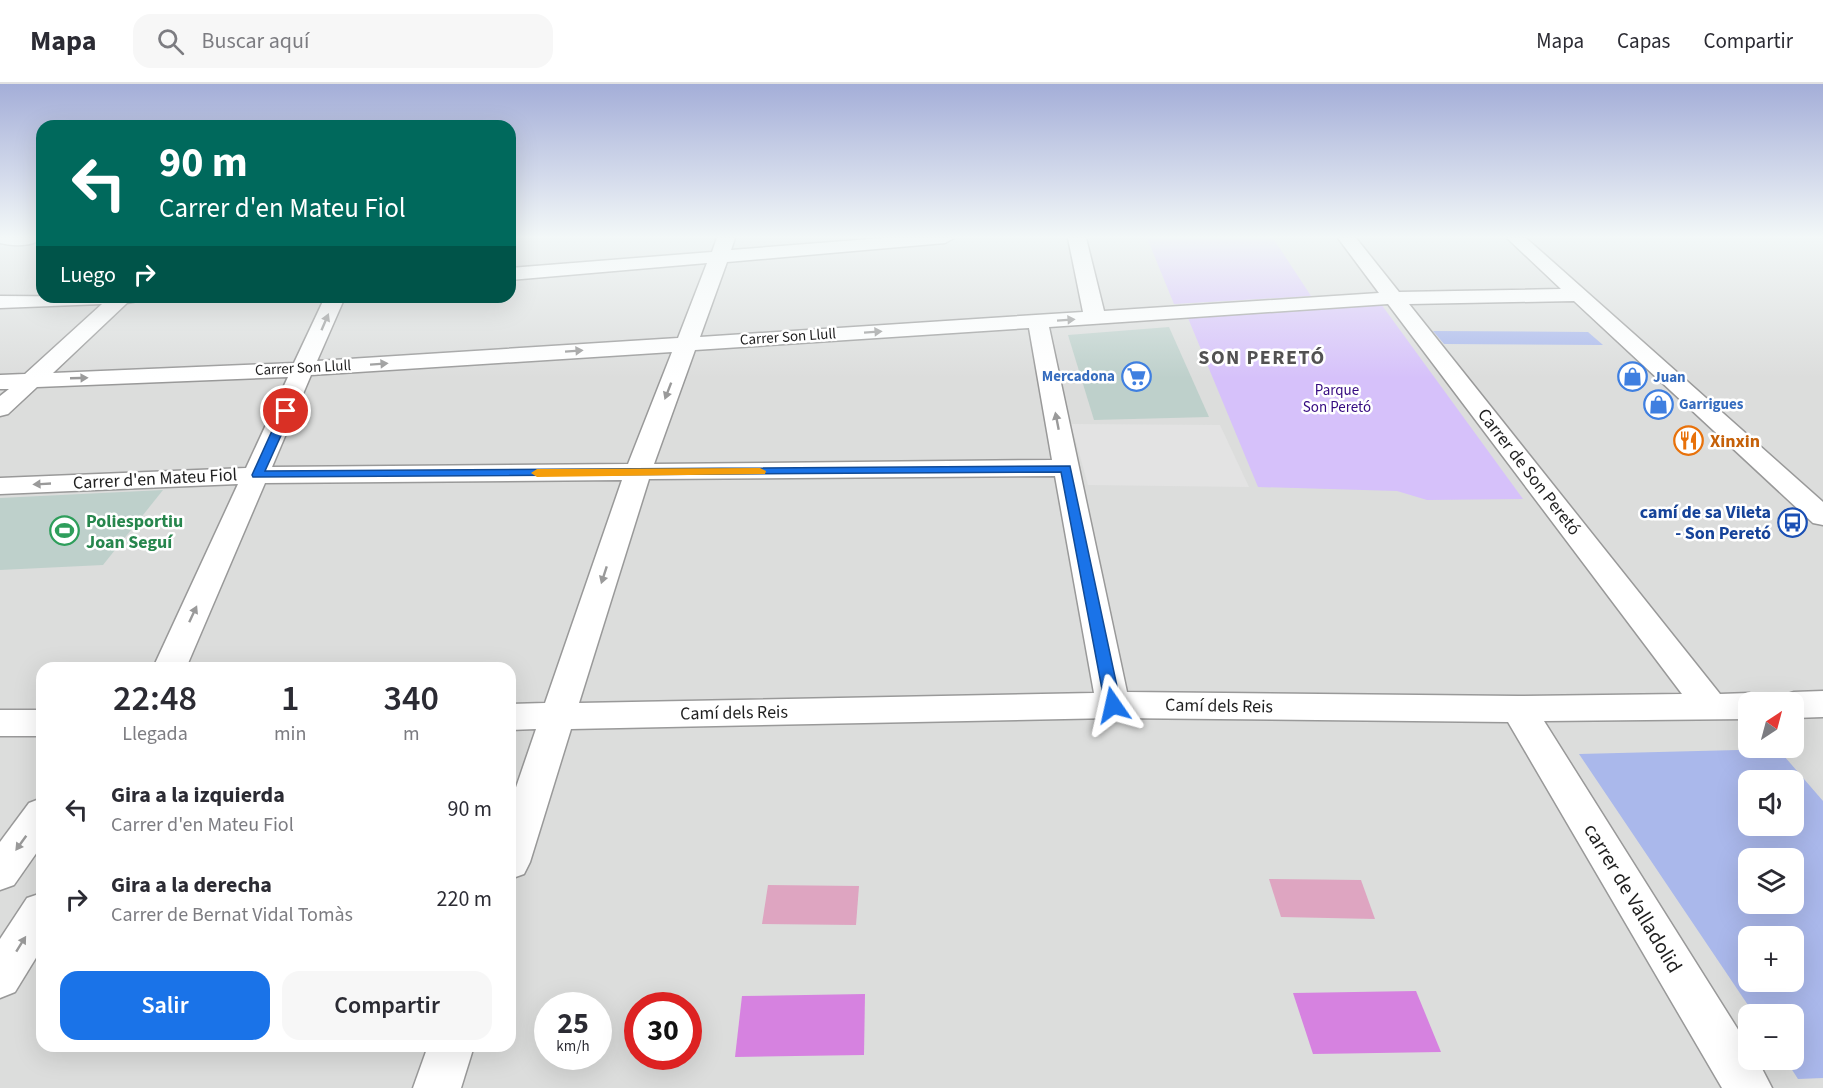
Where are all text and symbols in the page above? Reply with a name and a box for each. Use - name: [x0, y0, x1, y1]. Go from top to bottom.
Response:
- search box: [133, 14, 553, 68]
- text: Mapa: [30, 21, 97, 61]
- icon: search: [154, 25, 187, 58]
- text: Buscar aquí: [202, 25, 309, 57]
- text: Mapa: [1536, 26, 1584, 56]
- text: Capas: [1617, 26, 1670, 56]
- text: Compartir: [1703, 26, 1793, 56]
- text: 90 m: [159, 133, 248, 193]
- icon: left: [60, 144, 138, 222]
- text: Carrer d'en Mateu Fiol: [159, 189, 406, 228]
- icon: right: [128, 258, 161, 291]
- text: Luego: [60, 259, 116, 291]
- one-way arrow: [320, 312, 330, 330]
- one-way arrow: [1057, 315, 1076, 325]
- street label: Carrer Son Llull: [739, 323, 837, 351]
- one-way arrow: [864, 327, 883, 336]
- district label: SON PERETÓ: [1198, 344, 1326, 372]
- one-way arrow: [564, 346, 583, 356]
- street label: Carrer Son Llull: [254, 355, 352, 381]
- one-way arrow: [370, 359, 389, 369]
- supermarket icon: Mercadona: [1120, 360, 1152, 392]
- shop icon: Juan: [1616, 361, 1648, 393]
- place label: Mercadona: [1042, 366, 1115, 387]
- place label: Juan: [1653, 367, 1686, 388]
- one-way arrow: [70, 374, 89, 383]
- park label: Parque Son Peretó: [1303, 380, 1371, 418]
- one-way arrow: [663, 382, 673, 400]
- pin: [260, 385, 311, 436]
- shop icon: Garrigues: [1642, 388, 1674, 420]
- icon: arrive: [269, 394, 302, 427]
- place label: Garrigues: [1679, 394, 1744, 415]
- street label: Carrer de Son Peretó: [1471, 403, 1587, 541]
- one-way arrow: [1051, 412, 1061, 431]
- restaurant icon: Xinxin: [1673, 425, 1705, 457]
- place label: Xinxin: [1710, 429, 1760, 454]
- street label: Carrer d'en Mateu Fiol: [72, 462, 238, 496]
- one-way arrow: [32, 480, 51, 489]
- place label: camí de sa Vileta - Son Peretó: [1640, 500, 1771, 546]
- bus stop icon: camí de sa Vileta - Son Peretó: [1776, 506, 1808, 538]
- place label: Poliesportiu Joan Seguí: [86, 509, 183, 555]
- sports icon: Poliesportiu Joan Seguí: [49, 515, 81, 547]
- one-way arrow: [598, 566, 608, 584]
- one-way arrow: [189, 606, 198, 623]
- text: 22:48: [113, 673, 197, 724]
- text: 1: [281, 673, 299, 724]
- text: 340: [383, 673, 439, 724]
- position arrow: [1081, 673, 1145, 737]
- north arrow: [1738, 692, 1804, 758]
- map controls: [1738, 692, 1804, 1070]
- street label: Camí dels Reis: [1165, 693, 1273, 719]
- street label: Camí dels Reis: [680, 700, 788, 726]
- text: Llegada: [122, 720, 188, 748]
- text: min: [274, 720, 306, 748]
- text: m: [403, 720, 419, 748]
- button: sound: [1738, 770, 1804, 836]
- text: Gira a la izquierda: [111, 779, 285, 811]
- icon: left: [60, 793, 93, 826]
- text: 90 m: [447, 793, 492, 825]
- text: Carrer d'en Mateu Fiol: [111, 811, 294, 839]
- street label: carrer de Valladolid: [1576, 817, 1690, 979]
- one-way arrow: [15, 835, 27, 851]
- button: layers: [1738, 848, 1804, 914]
- text: Gira a la derecha: [111, 869, 272, 901]
- icon: right: [60, 883, 93, 916]
- text: 220 m: [437, 883, 492, 915]
- text: Carrer de Bernat Vidal Tomàs: [111, 901, 353, 929]
- button: +: [1738, 926, 1804, 992]
- one-way arrow: [15, 936, 26, 952]
- button: Salir: [60, 971, 270, 1040]
- button: Compartir: [282, 971, 492, 1040]
- speed limit sign: 30: [624, 992, 702, 1070]
- text: 25: [557, 1002, 589, 1045]
- button: −: [1738, 1004, 1804, 1070]
- text: km/h: [556, 1036, 590, 1057]

